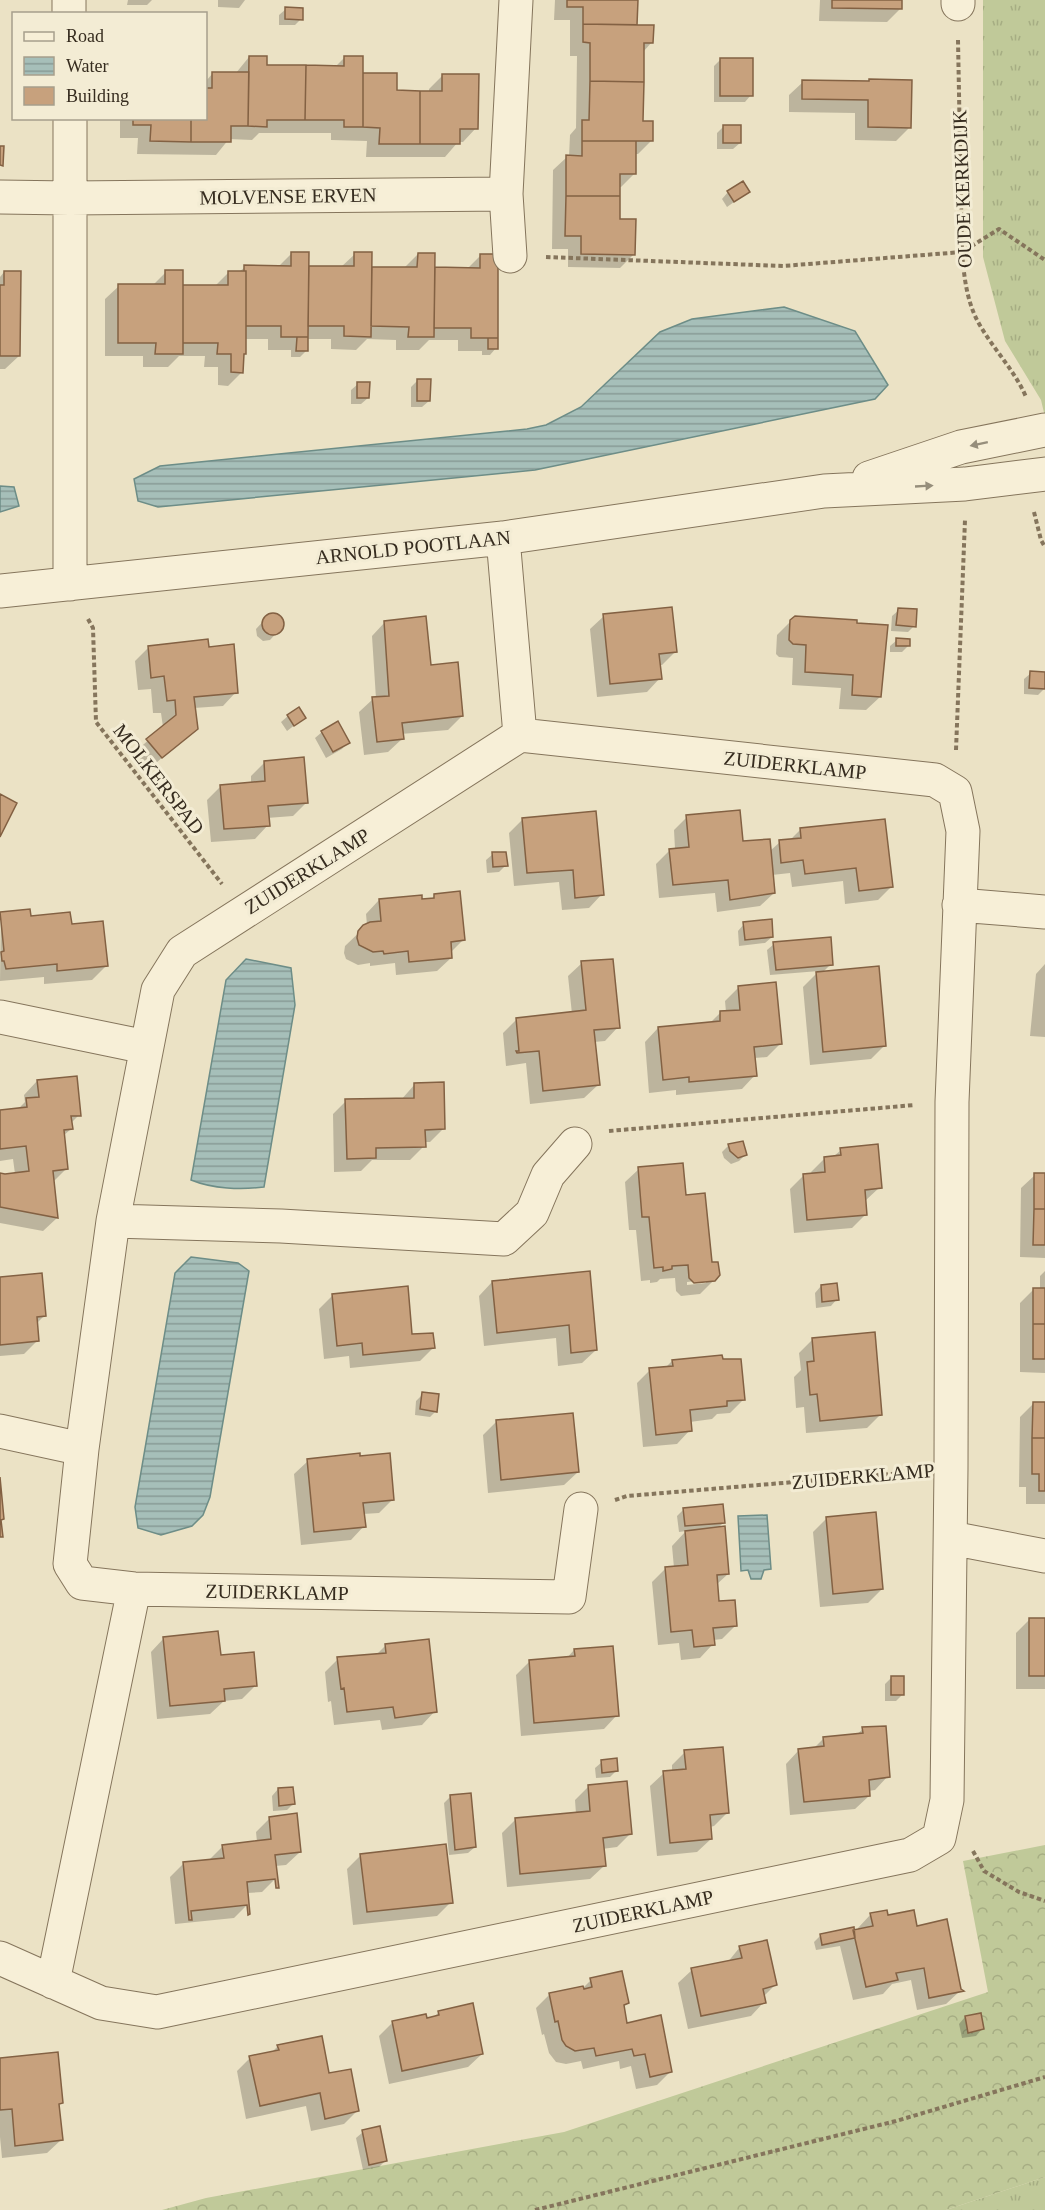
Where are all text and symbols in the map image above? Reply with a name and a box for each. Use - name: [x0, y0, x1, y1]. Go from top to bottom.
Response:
- legend: [12, 12, 207, 120]
- text: Road: [66, 26, 104, 46]
- text: Water: [66, 56, 109, 76]
- text: Building: [66, 86, 129, 106]
- street label: OUDE KERKDIJK: [948, 109, 976, 268]
- street label: MOLVENSE ERVEN: [199, 183, 377, 209]
- one-way arrow: [970, 439, 988, 449]
- one-way arrow: [915, 481, 934, 491]
- street label: ARNOLD POOTLAAN: [314, 526, 512, 568]
- street label: MOLKERSPAD: [109, 720, 209, 838]
- street label: ZUIDERKLAMP: [723, 747, 867, 783]
- street label: ZUIDERKLAMP: [240, 824, 374, 918]
- street label: ZUIDERKLAMP: [791, 1459, 935, 1493]
- street label: ZUIDERKLAMP: [205, 1580, 349, 1604]
- street label: ZUIDERKLAMP: [571, 1885, 715, 1937]

